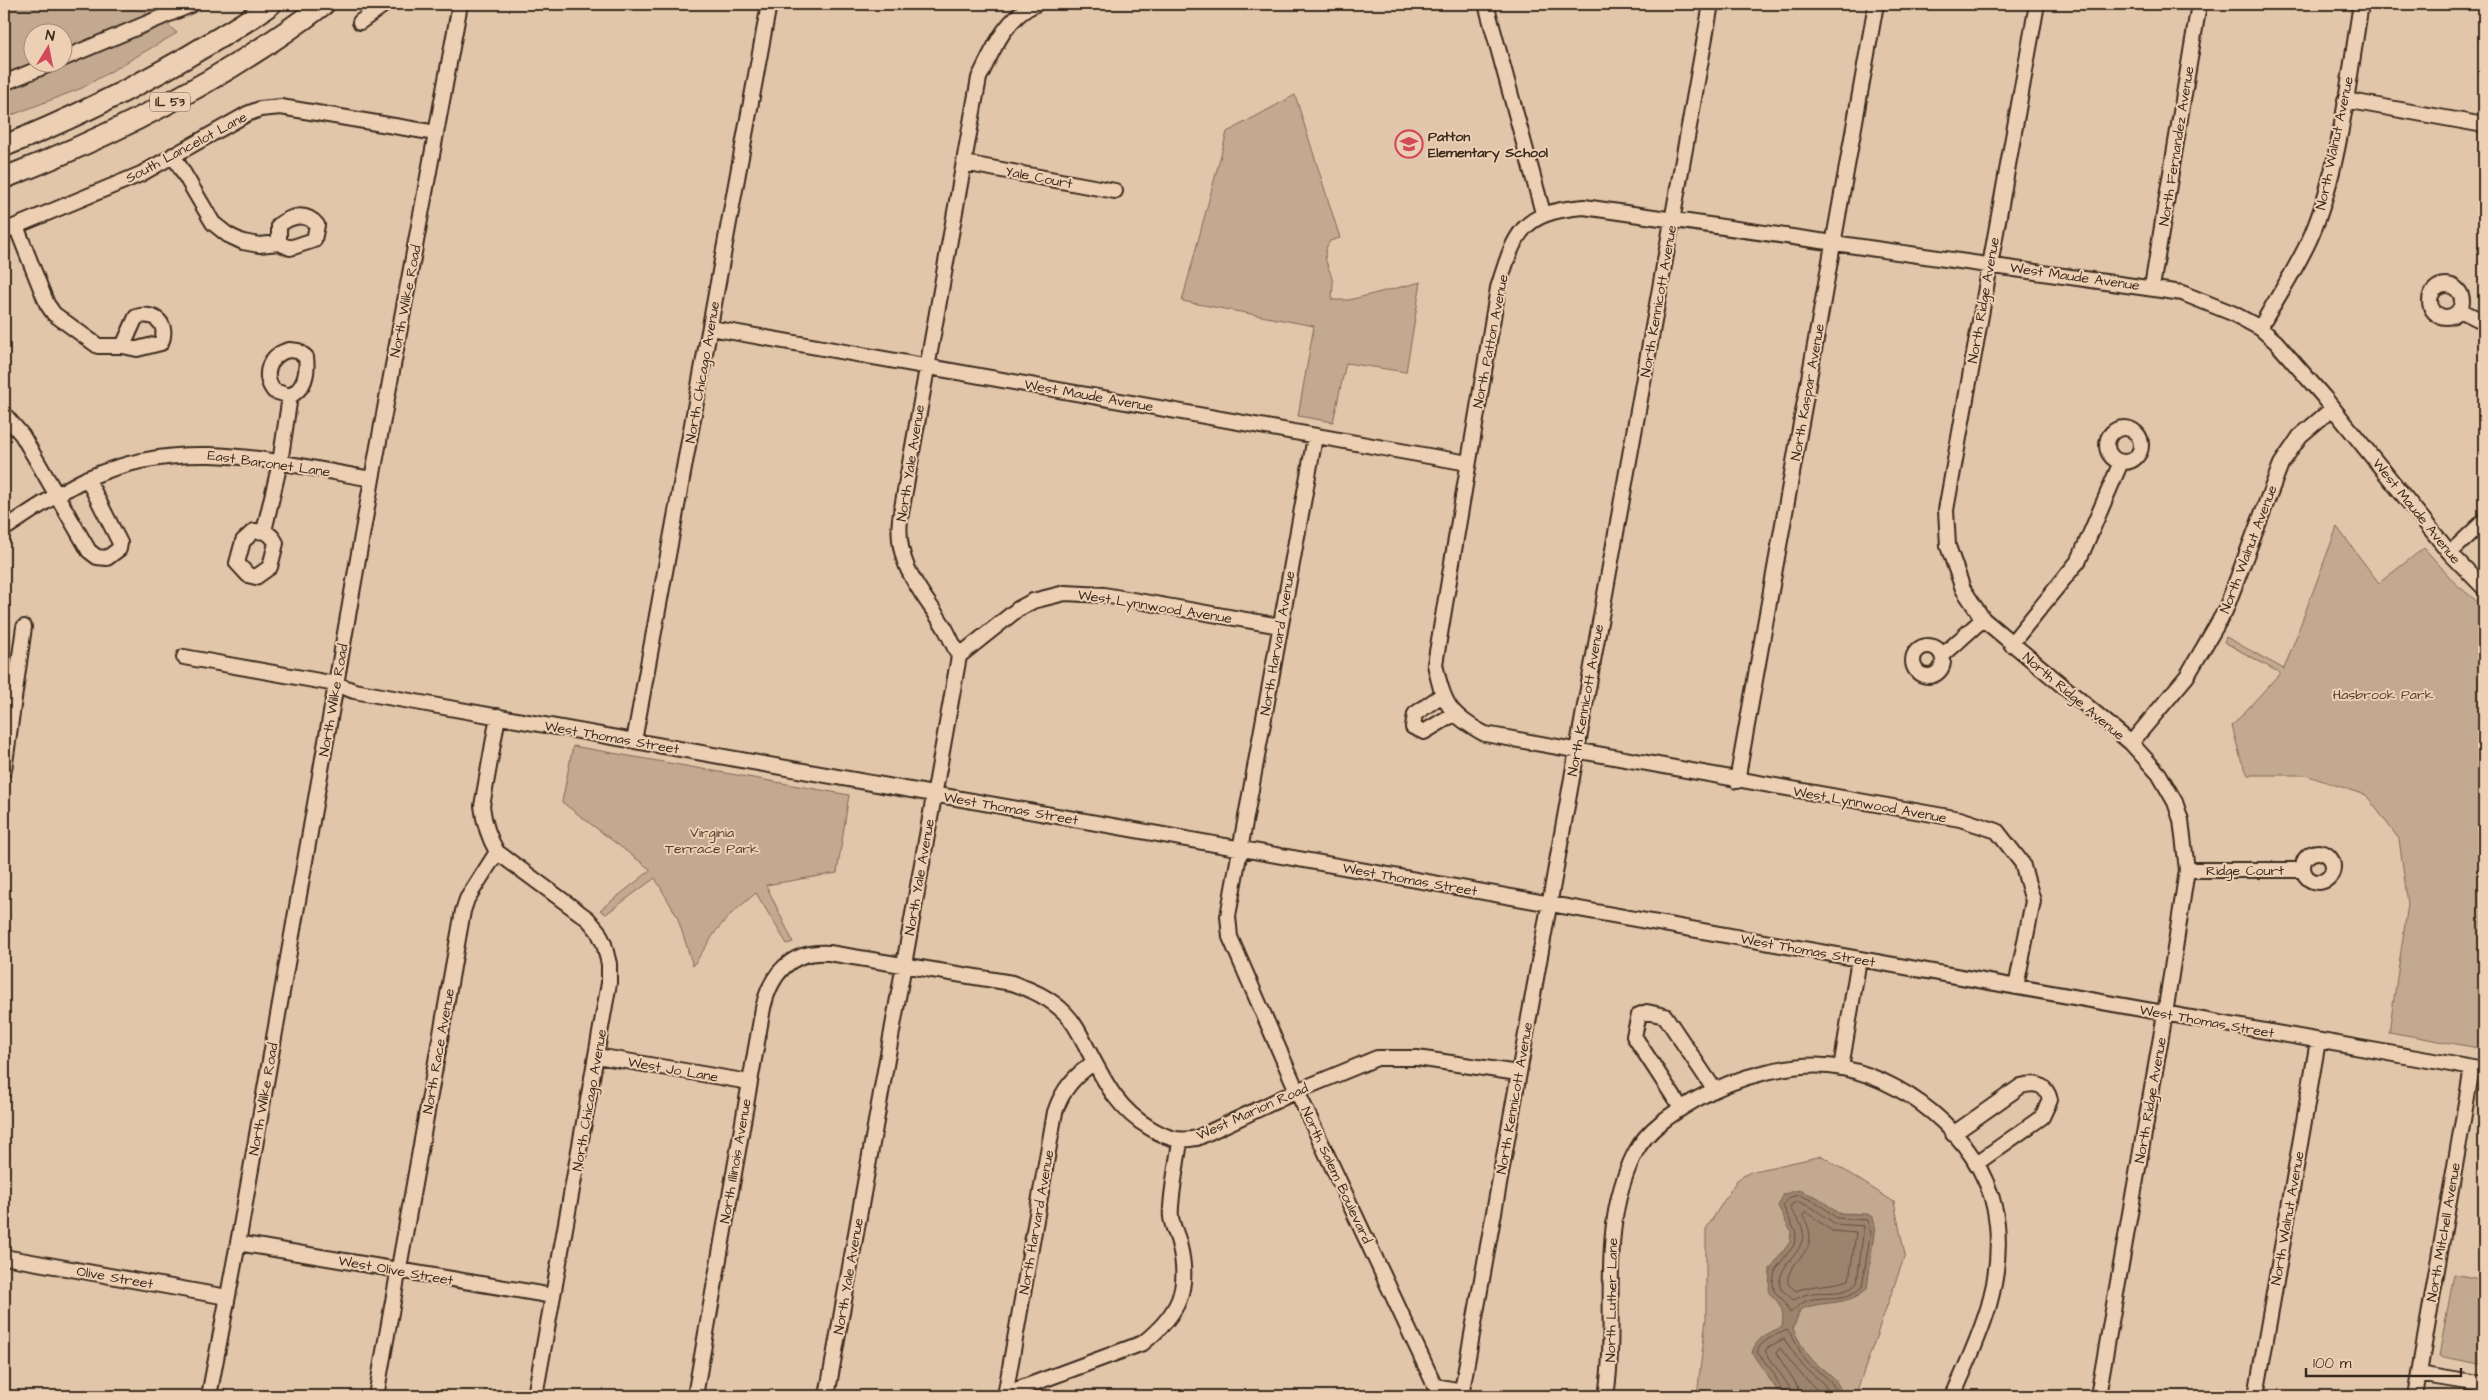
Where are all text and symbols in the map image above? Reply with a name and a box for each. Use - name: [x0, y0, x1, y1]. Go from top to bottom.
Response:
- north arrow: [22, 22, 72, 72]
- text: N: [44, 26, 56, 47]
- street label: North Fernandez Avenue: [2154, 64, 2200, 227]
- street label: North Walnut Avenue: [2311, 74, 2359, 212]
- road number: IL 53: [150, 92, 190, 111]
- street label: South Lancelot Lane: [122, 107, 251, 188]
- place label: Patton Elementary School: [1428, 127, 1549, 163]
- school or university icon: Patton Elementary School: [1394, 129, 1424, 159]
- street label: Yale Court: [1003, 162, 1075, 194]
- street label: North Kennicott Avenue: [1636, 223, 1682, 379]
- street label: North Ridge Avenue: [1963, 235, 2005, 365]
- street label: North Wilke Road: [385, 243, 427, 359]
- street label: West Maude Avenue: [2009, 258, 2141, 296]
- street label: North Patton Avenue: [1468, 272, 1514, 410]
- street label: North Chicago Avenue: [681, 299, 725, 445]
- street label: North Kaspar Avenue: [1786, 322, 1830, 462]
- street label: West Maude Avenue: [1023, 375, 1155, 417]
- street label: North Yale Avenue: [892, 403, 930, 523]
- street label: East Baronet Lane: [206, 445, 332, 483]
- street label: West Maude Avenue: [2367, 455, 2465, 569]
- street label: North Walnut Avenue: [2215, 482, 2283, 616]
- street label: North Harvard Avenue: [1255, 569, 1301, 717]
- street label: West Lynnwood Avenue: [1076, 585, 1234, 629]
- street label: North Kennicott Avenue: [1563, 622, 1609, 778]
- street label: North Wilke Road: [314, 642, 354, 758]
- street label: North Ridge Avenue: [2018, 648, 2129, 746]
- park label: Hasbrook Park: [2333, 685, 2434, 705]
- street label: West Thomas Street: [543, 716, 681, 760]
- street label: West Lynnwood Avenue: [1791, 782, 1949, 828]
- street label: West Thomas Street: [942, 787, 1080, 831]
- street label: North Yale Avenue: [900, 817, 940, 937]
- park label: Virginia Terrace Park: [665, 823, 759, 859]
- street label: West Thomas Street: [1341, 858, 1479, 902]
- street label: Ridge Court: [2206, 861, 2284, 881]
- street label: West Thomas Street: [1739, 929, 1877, 973]
- street label: North Race Avenue: [418, 986, 460, 1116]
- street label: West Thomas Street: [2138, 1000, 2276, 1044]
- street label: North Kennicott Avenue: [1492, 1020, 1538, 1176]
- street label: North Chicago Avenue: [568, 1027, 612, 1173]
- street label: North Ridge Avenue: [2130, 1035, 2172, 1165]
- street label: North Wilke Road: [244, 1041, 284, 1157]
- street label: West Jo Lane: [626, 1052, 720, 1088]
- street label: West Marion Road: [1193, 1078, 1311, 1145]
- street label: North Illinois Avenue: [715, 1097, 757, 1225]
- street label: North Salem Boulevard: [1296, 1104, 1377, 1247]
- street label: North Harvard Avenue: [1014, 1148, 1060, 1296]
- street label: North Walnut Avenue: [2266, 1149, 2310, 1287]
- street label: North Mitchell Avenue: [2422, 1161, 2466, 1303]
- street label: North Yale Avenue: [829, 1216, 869, 1336]
- street label: North Luther Lane: [1601, 1237, 1623, 1362]
- street label: West Olive Street: [337, 1251, 455, 1291]
- street label: Olive Street: [75, 1261, 155, 1295]
- scale bar: [2306, 1345, 2460, 1377]
- text: 100 m: [2313, 1353, 2352, 1374]

